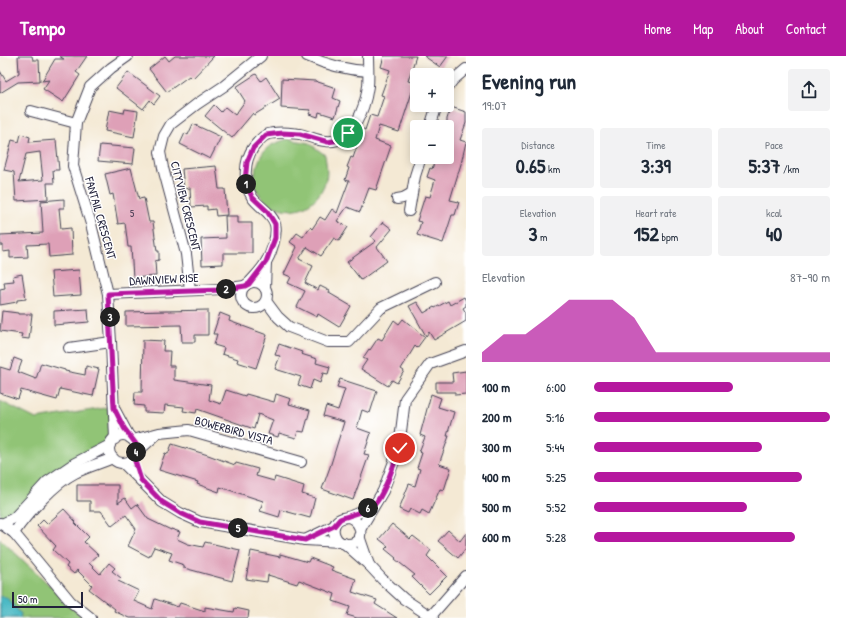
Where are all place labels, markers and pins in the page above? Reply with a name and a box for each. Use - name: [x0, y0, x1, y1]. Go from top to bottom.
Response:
- pin: [331, 116, 365, 150]
- pin: 1: [236, 174, 256, 194]
- pin: 2: [216, 279, 236, 299]
- pin: 3: [100, 307, 120, 327]
- pin: [383, 431, 417, 465]
- pin: 4: [126, 442, 146, 462]
- pin: 6: [358, 498, 378, 518]
- pin: 5: [228, 518, 248, 538]

